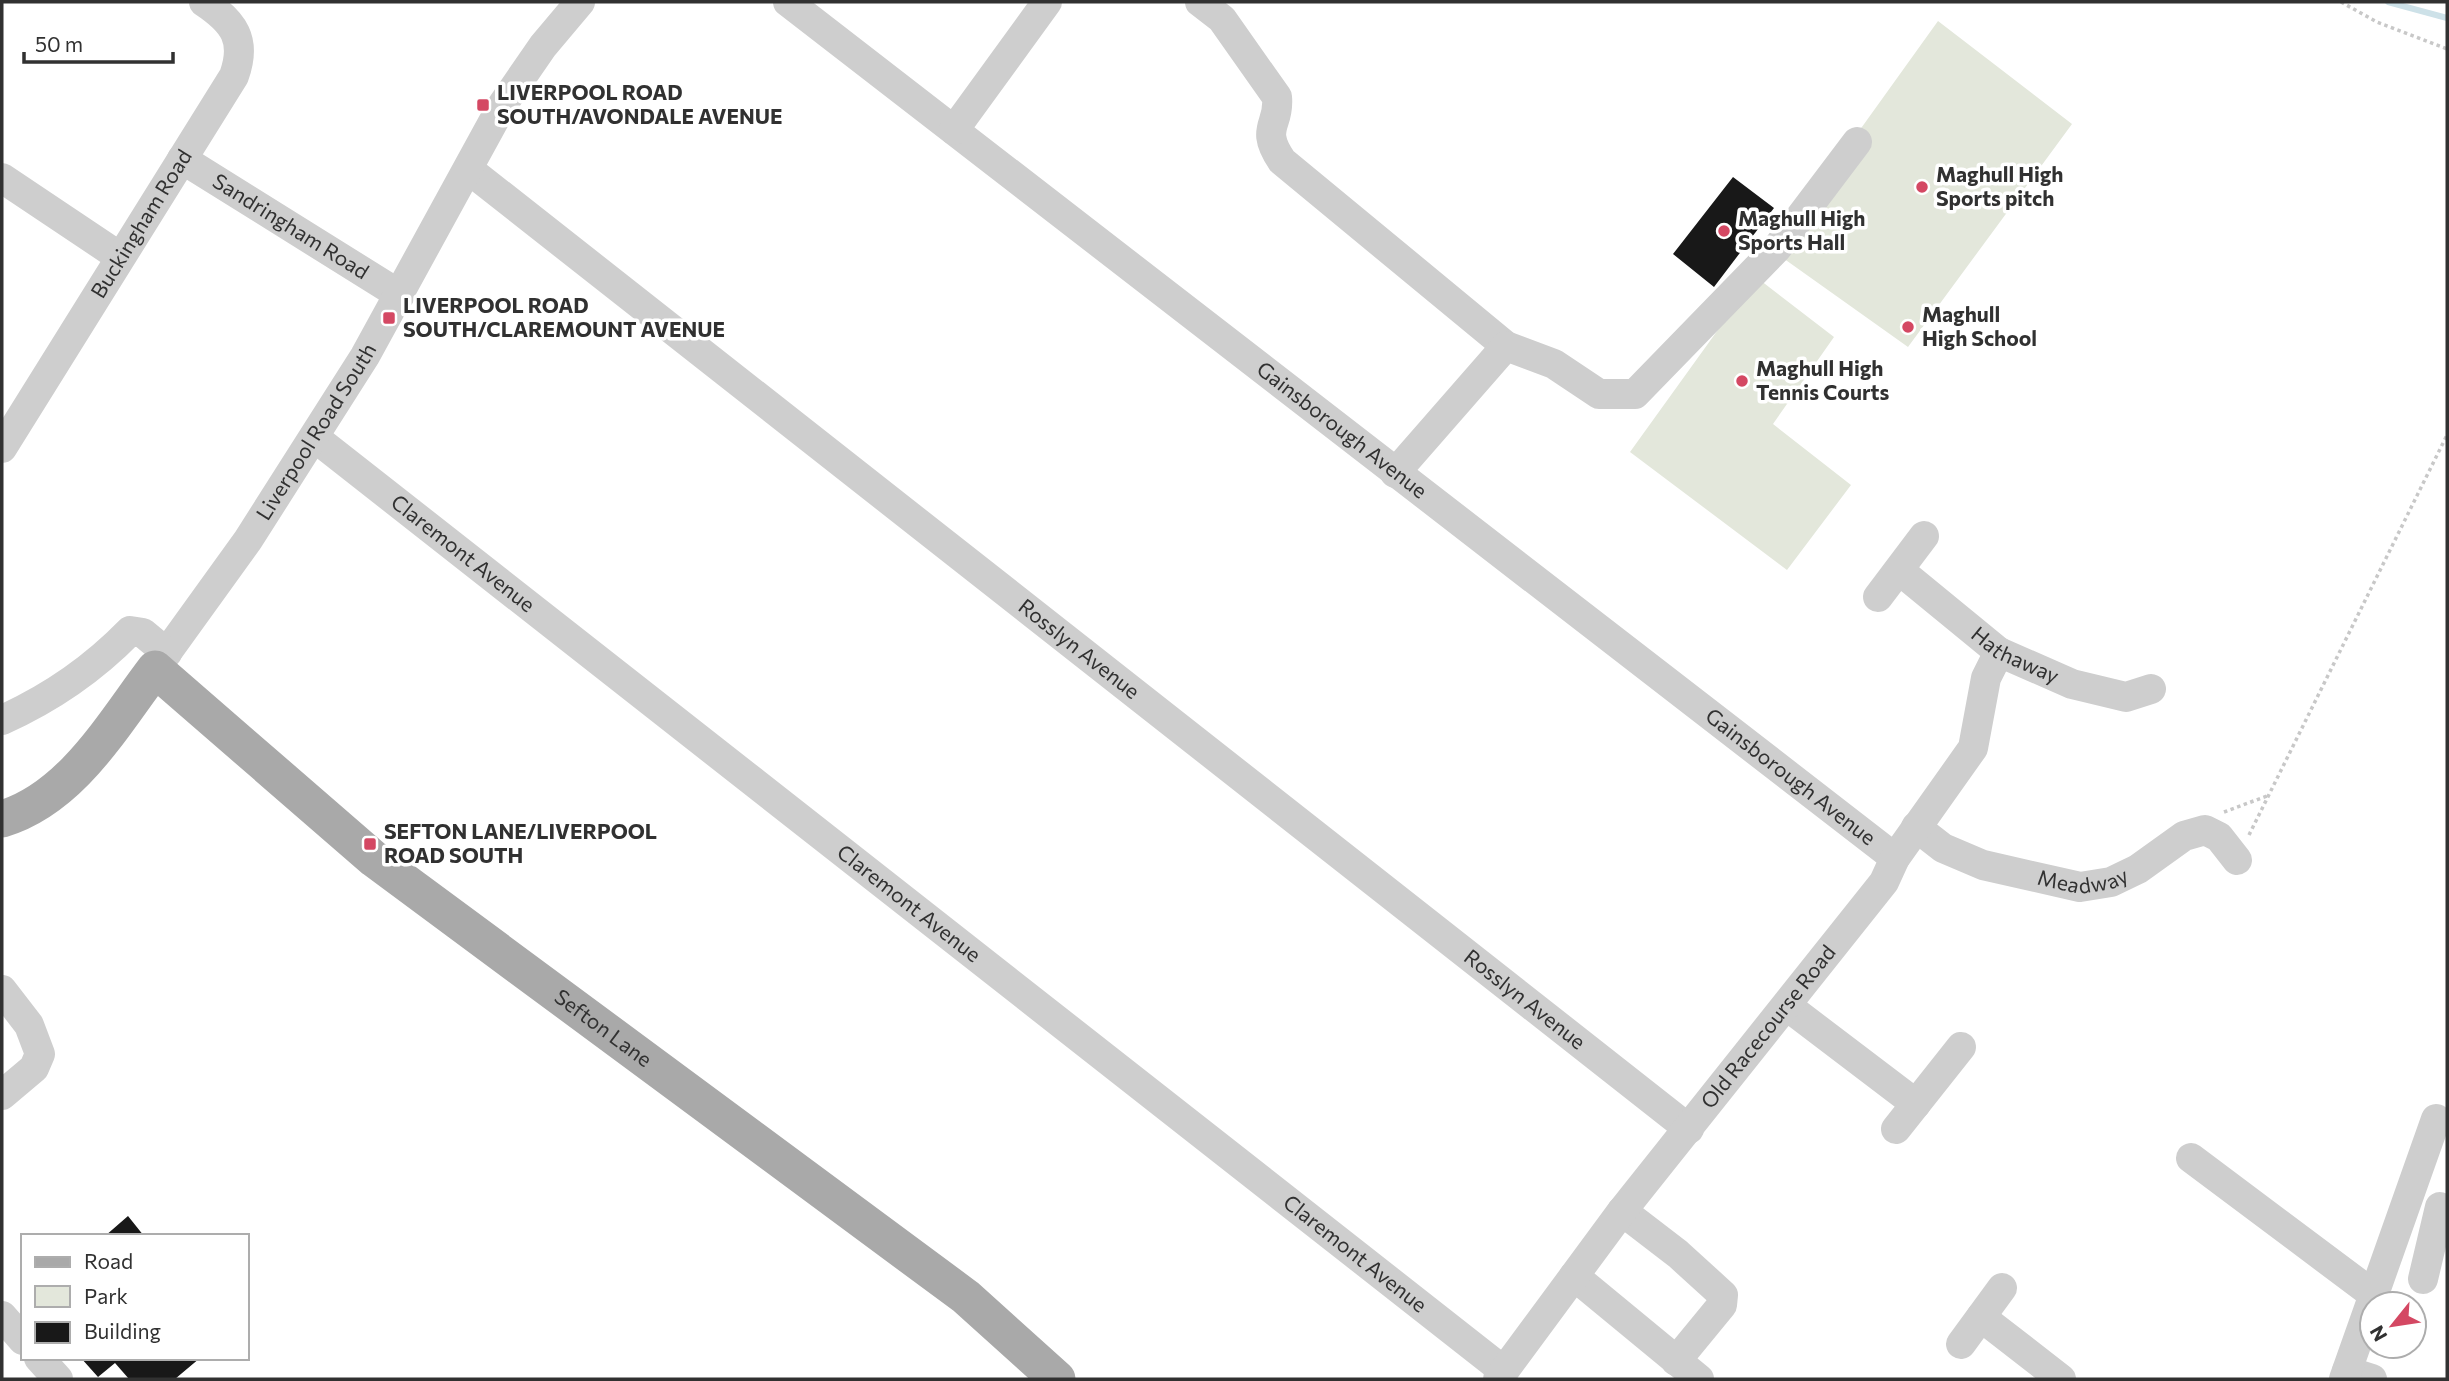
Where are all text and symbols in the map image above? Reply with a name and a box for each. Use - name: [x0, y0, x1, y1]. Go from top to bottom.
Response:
- scale bar: [24, 21, 173, 65]
- text: 50 m: [35, 31, 83, 56]
- place label: LIVERPOOL ROAD SOUTH/AVONDALE AVENUE: [497, 79, 783, 128]
- marker: LIVERPOOL ROAD SOUTH/AVONDALE AVENUE: [475, 97, 491, 113]
- street label: Buckingham Road: [85, 144, 196, 302]
- place label: Maghull High Sports pitch: [1936, 161, 2064, 210]
- street label: Sandringham Road: [209, 167, 374, 284]
- marker: Maghull High Sports pitch: [1914, 179, 1930, 195]
- place label: Maghull High Sports Hall: [1738, 205, 1866, 254]
- marker: Maghull High Sports Hall: [1716, 223, 1732, 239]
- place label: LIVERPOOL ROAD SOUTH/CLAREMOUNT AVENUE: [403, 292, 725, 341]
- place label: Maghull High School: [1922, 301, 2037, 350]
- marker: LIVERPOOL ROAD SOUTH/CLAREMOUNT AVENUE: [381, 310, 397, 326]
- marker: Maghull High School: [1900, 319, 1916, 335]
- street label: Liverpool Road South: [250, 339, 381, 524]
- street label: Gainsborough Avenue: [1253, 355, 1433, 503]
- place label: Maghull High Tennis Courts: [1756, 355, 1889, 404]
- marker: Maghull High Tennis Courts: [1734, 373, 1750, 389]
- street label: Claremont Avenue: [387, 489, 540, 617]
- street label: Rosslyn Avenue: [1014, 593, 1145, 703]
- street label: Hathaway: [1967, 621, 2063, 688]
- street label: Gainsborough Avenue: [1701, 702, 1881, 849]
- place label: SEFTON LANE/LIVERPOOL ROAD SOUTH: [384, 818, 657, 867]
- marker: SEFTON LANE/LIVERPOOL ROAD SOUTH: [362, 836, 378, 852]
- street label: Claremont Avenue: [833, 839, 986, 967]
- street label: Meadway: [2035, 862, 2132, 898]
- street label: Old Racecourse Road: [1695, 939, 1840, 1113]
- street label: Rosslyn Avenue: [1460, 943, 1591, 1054]
- street label: Sefton Lane: [550, 983, 657, 1071]
- street label: Claremont Avenue: [1279, 1189, 1432, 1317]
- legend: [21, 1234, 248, 1360]
- text: Road: [84, 1248, 133, 1273]
- text: Park: [84, 1283, 128, 1308]
- north arrow: [2358, 1290, 2428, 1360]
- text: Building: [84, 1318, 161, 1343]
- text: N: [2364, 1322, 2391, 1346]

